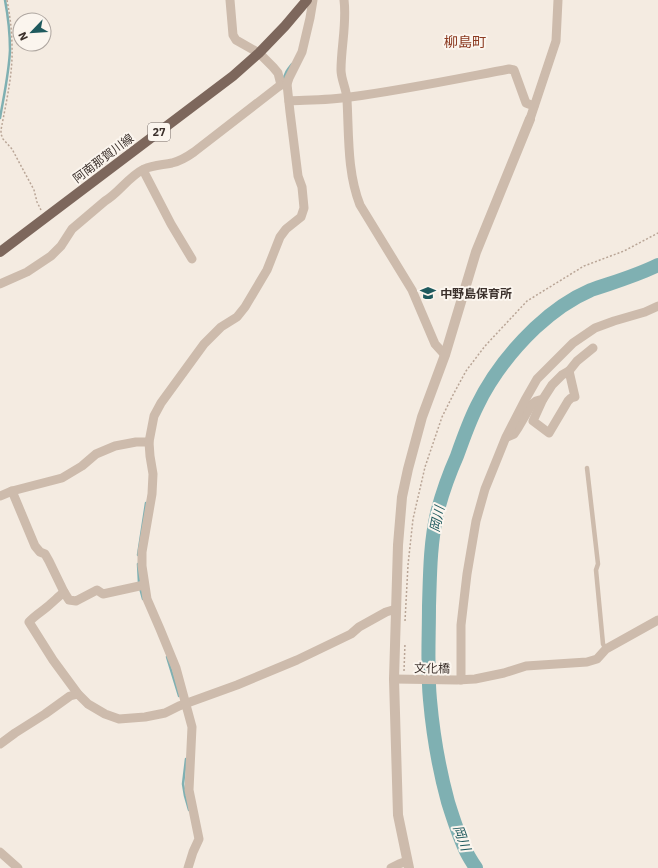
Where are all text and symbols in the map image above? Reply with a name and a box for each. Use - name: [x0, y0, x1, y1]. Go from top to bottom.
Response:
- north arrow: [12, 12, 52, 52]
- text: N: [15, 30, 31, 43]
- district label: 柳島町: [444, 33, 486, 51]
- road number: 27: [148, 123, 170, 141]
- street label: 阿南那賀川線: [70, 130, 136, 186]
- school or university icon: 中野島保育所: [419, 284, 437, 302]
- place label: 中野島保育所: [440, 286, 512, 301]
- water label: 岡川: [426, 503, 448, 533]
- street label: 文化橋: [414, 660, 450, 676]
- water label: 岡川: [450, 823, 475, 855]

